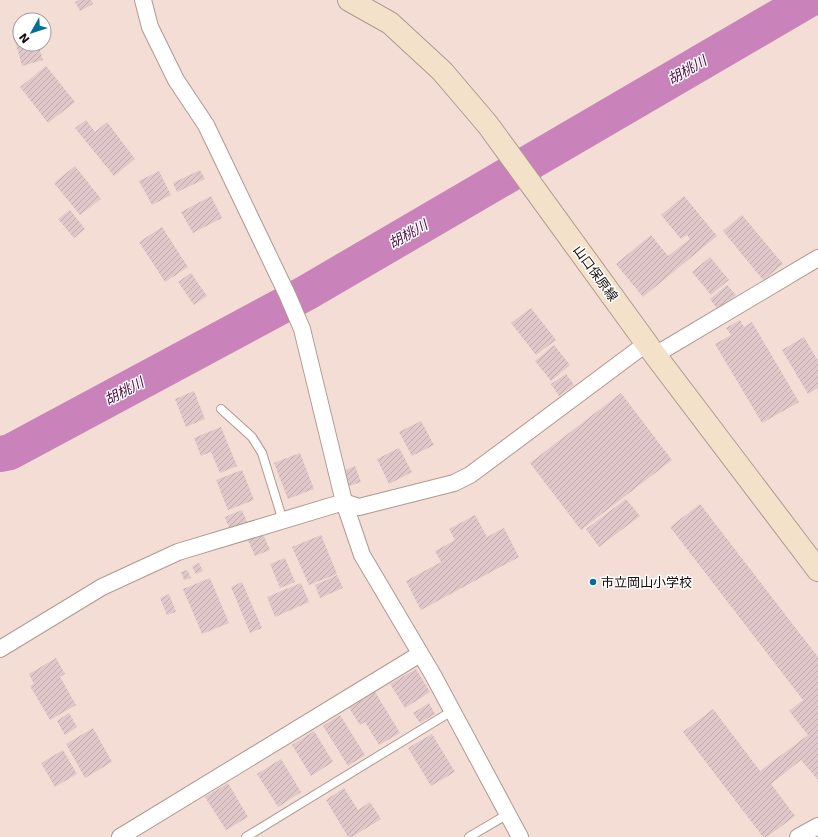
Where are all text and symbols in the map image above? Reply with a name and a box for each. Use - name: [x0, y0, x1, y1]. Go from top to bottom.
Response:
- north arrow: [12, 12, 52, 52]
- text: N: [17, 30, 33, 46]
- water label: 胡桃川: [665, 52, 711, 87]
- water label: 胡桃川: [386, 216, 432, 251]
- street label: 山口保原線: [570, 243, 621, 304]
- water label: 胡桃川: [102, 373, 148, 408]
- place label: 市立岡山小学校: [601, 575, 692, 590]
- marker: 市立岡山小学校: [588, 577, 598, 587]

